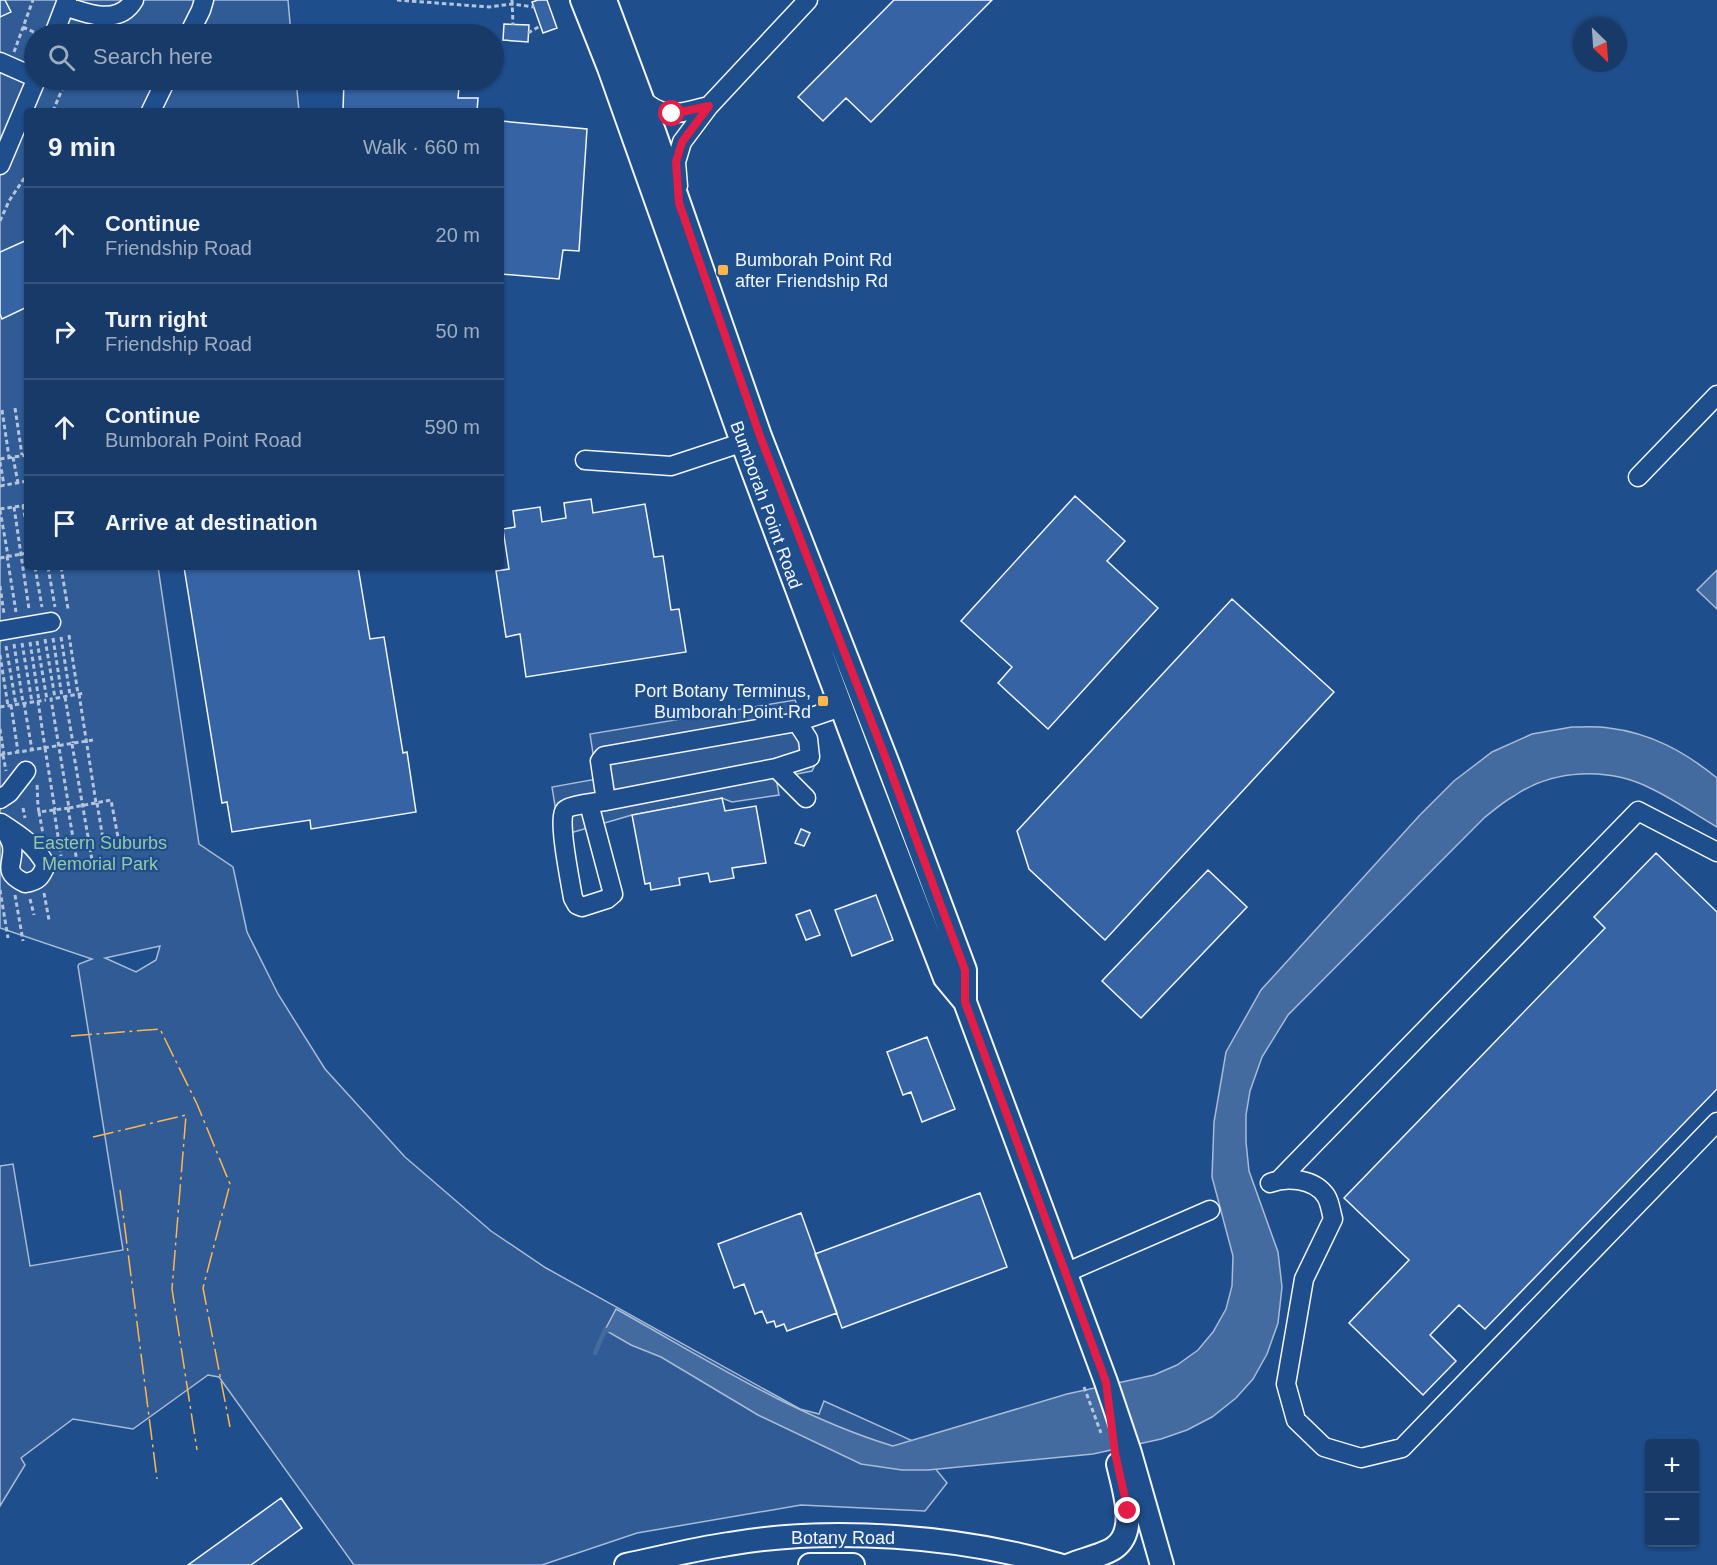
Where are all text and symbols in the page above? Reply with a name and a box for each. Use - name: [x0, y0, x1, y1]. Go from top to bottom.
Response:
- north arrow: [1573, 18, 1627, 72]
- search box: [24, 24, 504, 90]
- icon: search: [45, 41, 78, 74]
- text: Search here: [93, 44, 213, 69]
- route start: [658, 100, 684, 126]
- text: 9 min: [48, 132, 116, 162]
- text: Walk · 660 m: [363, 136, 480, 158]
- text: Continue: [105, 211, 200, 236]
- icon: ahead: [48, 219, 81, 252]
- text: 20 m: [436, 224, 480, 246]
- text: Friendship Road: [105, 237, 252, 259]
- place label: Bumborah Point Rd after Friendship Rd: [735, 250, 892, 291]
- marker: Bumborah Point Rd after Friendship Rd: [716, 263, 730, 277]
- text: Turn right: [105, 307, 207, 332]
- icon: right: [48, 315, 81, 348]
- text: 50 m: [436, 320, 480, 342]
- text: Friendship Road: [105, 333, 252, 355]
- text: Continue: [105, 403, 200, 428]
- icon: ahead: [48, 411, 81, 444]
- text: 590 m: [424, 416, 480, 438]
- street label: Bumborah Point Road: [726, 418, 806, 592]
- text: Bumborah Point Road: [105, 429, 302, 451]
- icon: arrive: [48, 507, 81, 540]
- text: Arrive at destination: [105, 510, 318, 535]
- place label: Port Botany Terminus, Bumborah Point Rd: [634, 681, 811, 722]
- marker: Port Botany Terminus, Bumborah Point Rd: [816, 694, 830, 708]
- park label: Eastern Suburbs Memorial Park: [33, 833, 167, 874]
- map controls: [1645, 1439, 1699, 1547]
- button: +: [1645, 1439, 1699, 1493]
- button: −: [1645, 1493, 1699, 1547]
- route end: [1114, 1497, 1140, 1523]
- street label: Botany Road: [791, 1528, 895, 1548]

